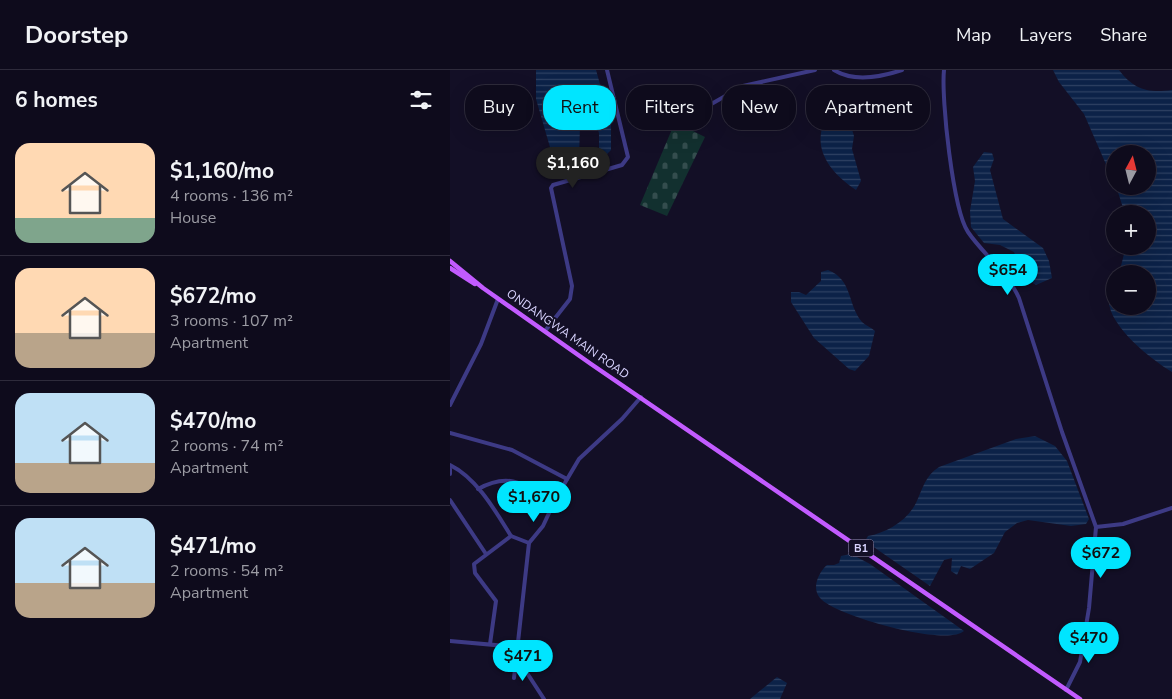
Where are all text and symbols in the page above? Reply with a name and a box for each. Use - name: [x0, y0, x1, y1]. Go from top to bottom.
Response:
- text: Doorstep: [25, 19, 128, 51]
- text: Map: [956, 23, 991, 47]
- text: Layers: [1019, 23, 1072, 47]
- text: Share: [1100, 23, 1147, 47]
- chip: Buy: [465, 85, 533, 130]
- chip: Rent: [543, 85, 616, 130]
- chip: Filters: [626, 85, 712, 130]
- chip: New: [722, 85, 796, 130]
- chip: Apartment: [806, 85, 930, 130]
- text: 6 homes: [15, 86, 98, 114]
- icon: filters: [407, 86, 435, 114]
- north arrow: [1106, 145, 1156, 195]
- map controls: [1106, 145, 1156, 315]
- pin: $1,160: [532, 146, 614, 189]
- text: $1,160: [547, 152, 599, 174]
- text: $1,160/mo: [170, 157, 274, 185]
- icon: home: [55, 163, 115, 223]
- text: 4 rooms · 136 m²: [170, 185, 293, 207]
- button: +: [1106, 205, 1156, 255]
- text: House: [170, 207, 216, 229]
- pin: $654: [978, 254, 1038, 296]
- text: $654: [989, 259, 1027, 281]
- button: −: [1106, 265, 1156, 315]
- text: $672/mo: [170, 282, 256, 310]
- street label: ONDANGWA MAIN ROAD: [504, 286, 633, 383]
- icon: home: [55, 288, 115, 348]
- text: 3 rooms · 107 m²: [170, 310, 293, 332]
- text: Apartment: [170, 332, 248, 354]
- text: $470/mo: [170, 407, 256, 435]
- icon: home: [55, 413, 115, 473]
- text: 2 rooms · 74 m²: [170, 435, 283, 457]
- text: Apartment: [170, 457, 248, 479]
- pin: $1,670: [493, 480, 575, 523]
- text: $1,670: [508, 486, 560, 508]
- text: $471/mo: [170, 532, 256, 560]
- pin: $672: [1071, 536, 1131, 579]
- icon: home: [55, 538, 115, 598]
- road number: B1: [848, 539, 874, 556]
- text: $672: [1082, 542, 1120, 564]
- text: 2 rooms · 54 m²: [170, 560, 283, 582]
- text: Apartment: [170, 582, 248, 604]
- pin: $470: [1059, 622, 1119, 664]
- text: $470: [1070, 627, 1108, 649]
- pin: $471: [493, 640, 553, 682]
- text: $471: [504, 645, 542, 667]

